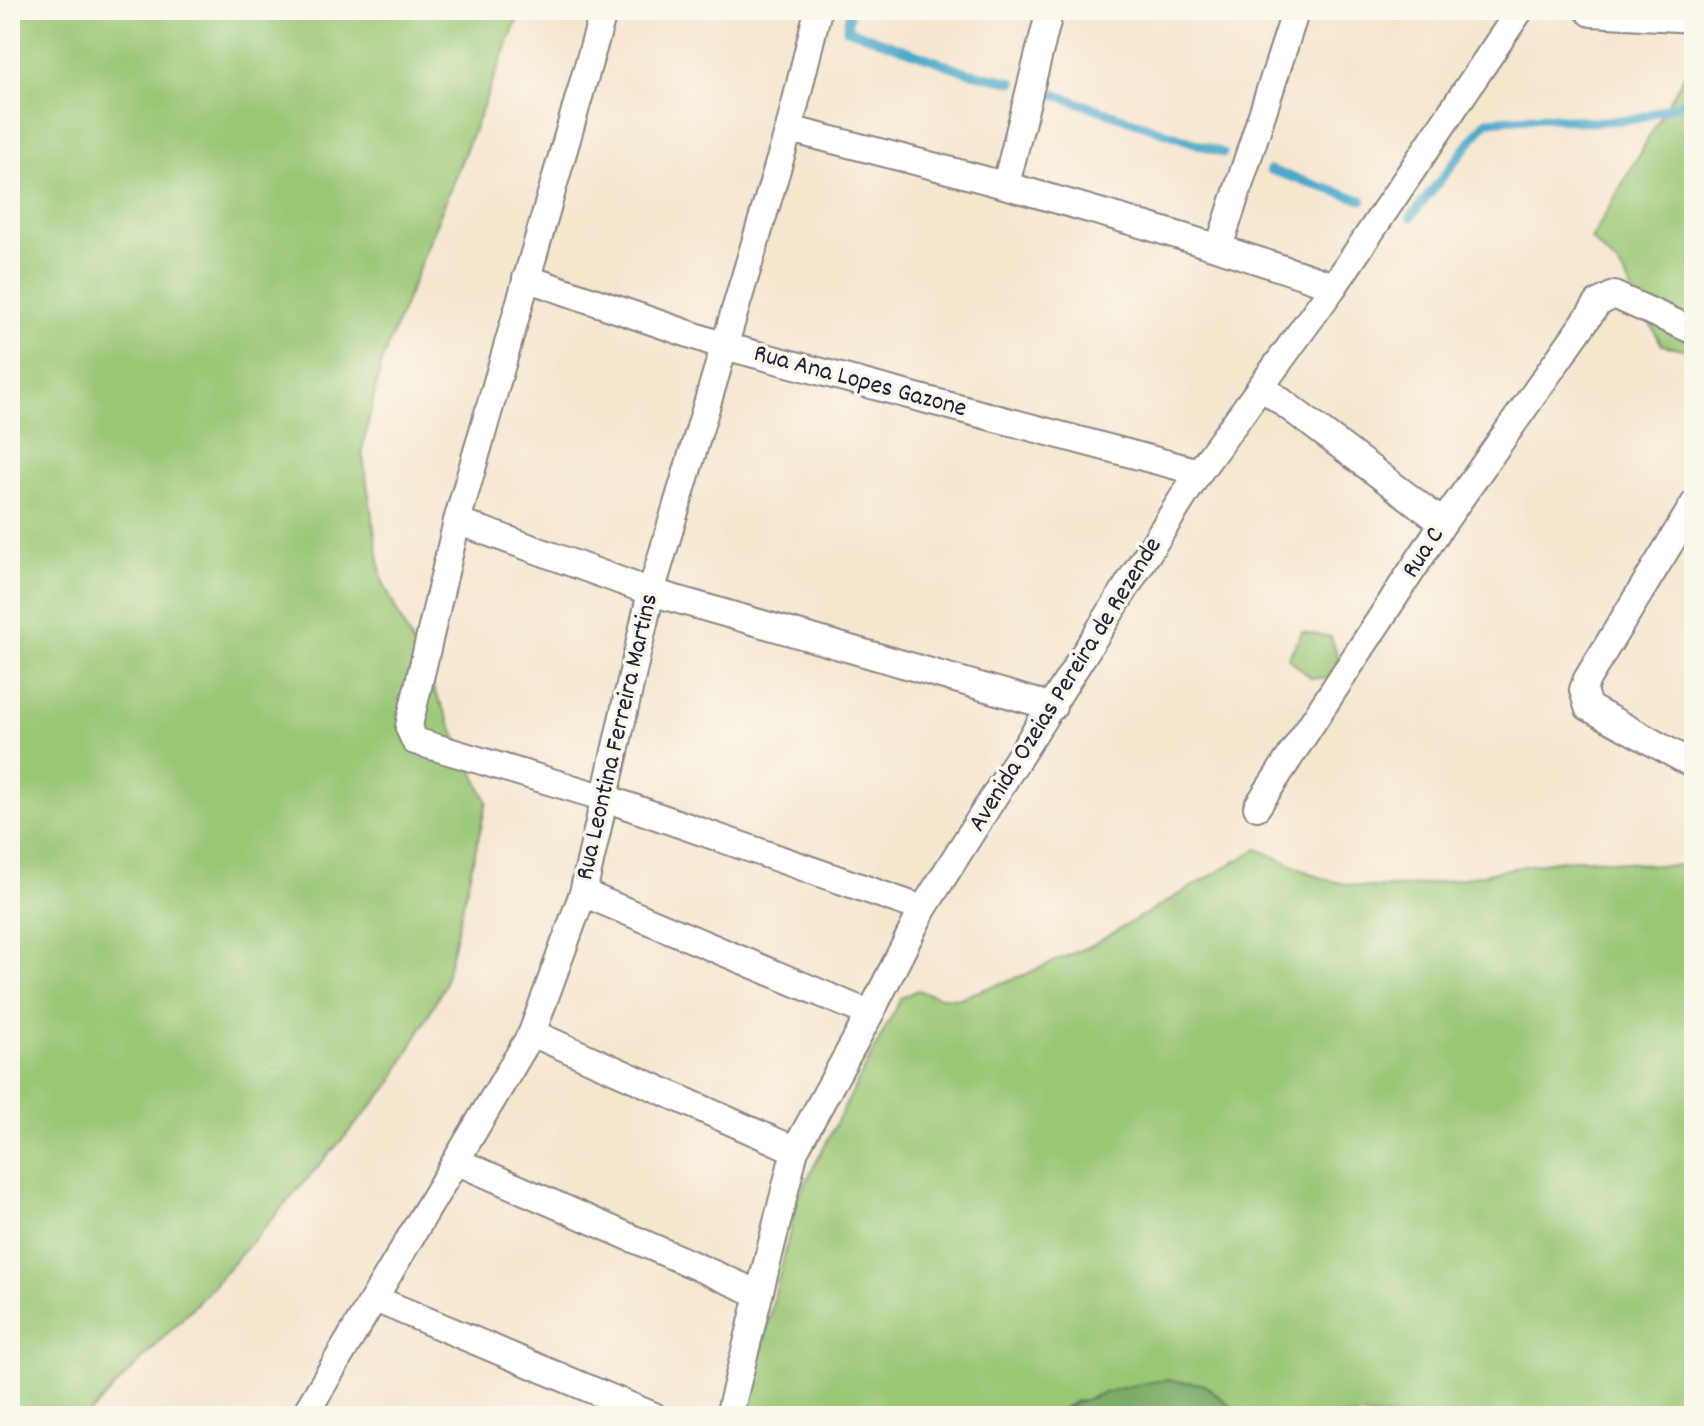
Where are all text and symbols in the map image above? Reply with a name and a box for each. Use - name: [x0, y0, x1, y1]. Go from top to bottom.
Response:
- street label: Rua Ana Lopes Gazone: [749, 336, 971, 428]
- street label: Rua C: [1394, 520, 1455, 586]
- street label: Avenida Ozeias Pereira de Rezende: [960, 531, 1172, 839]
- street label: Rua Leontina Ferreira Martins: [567, 590, 669, 884]

